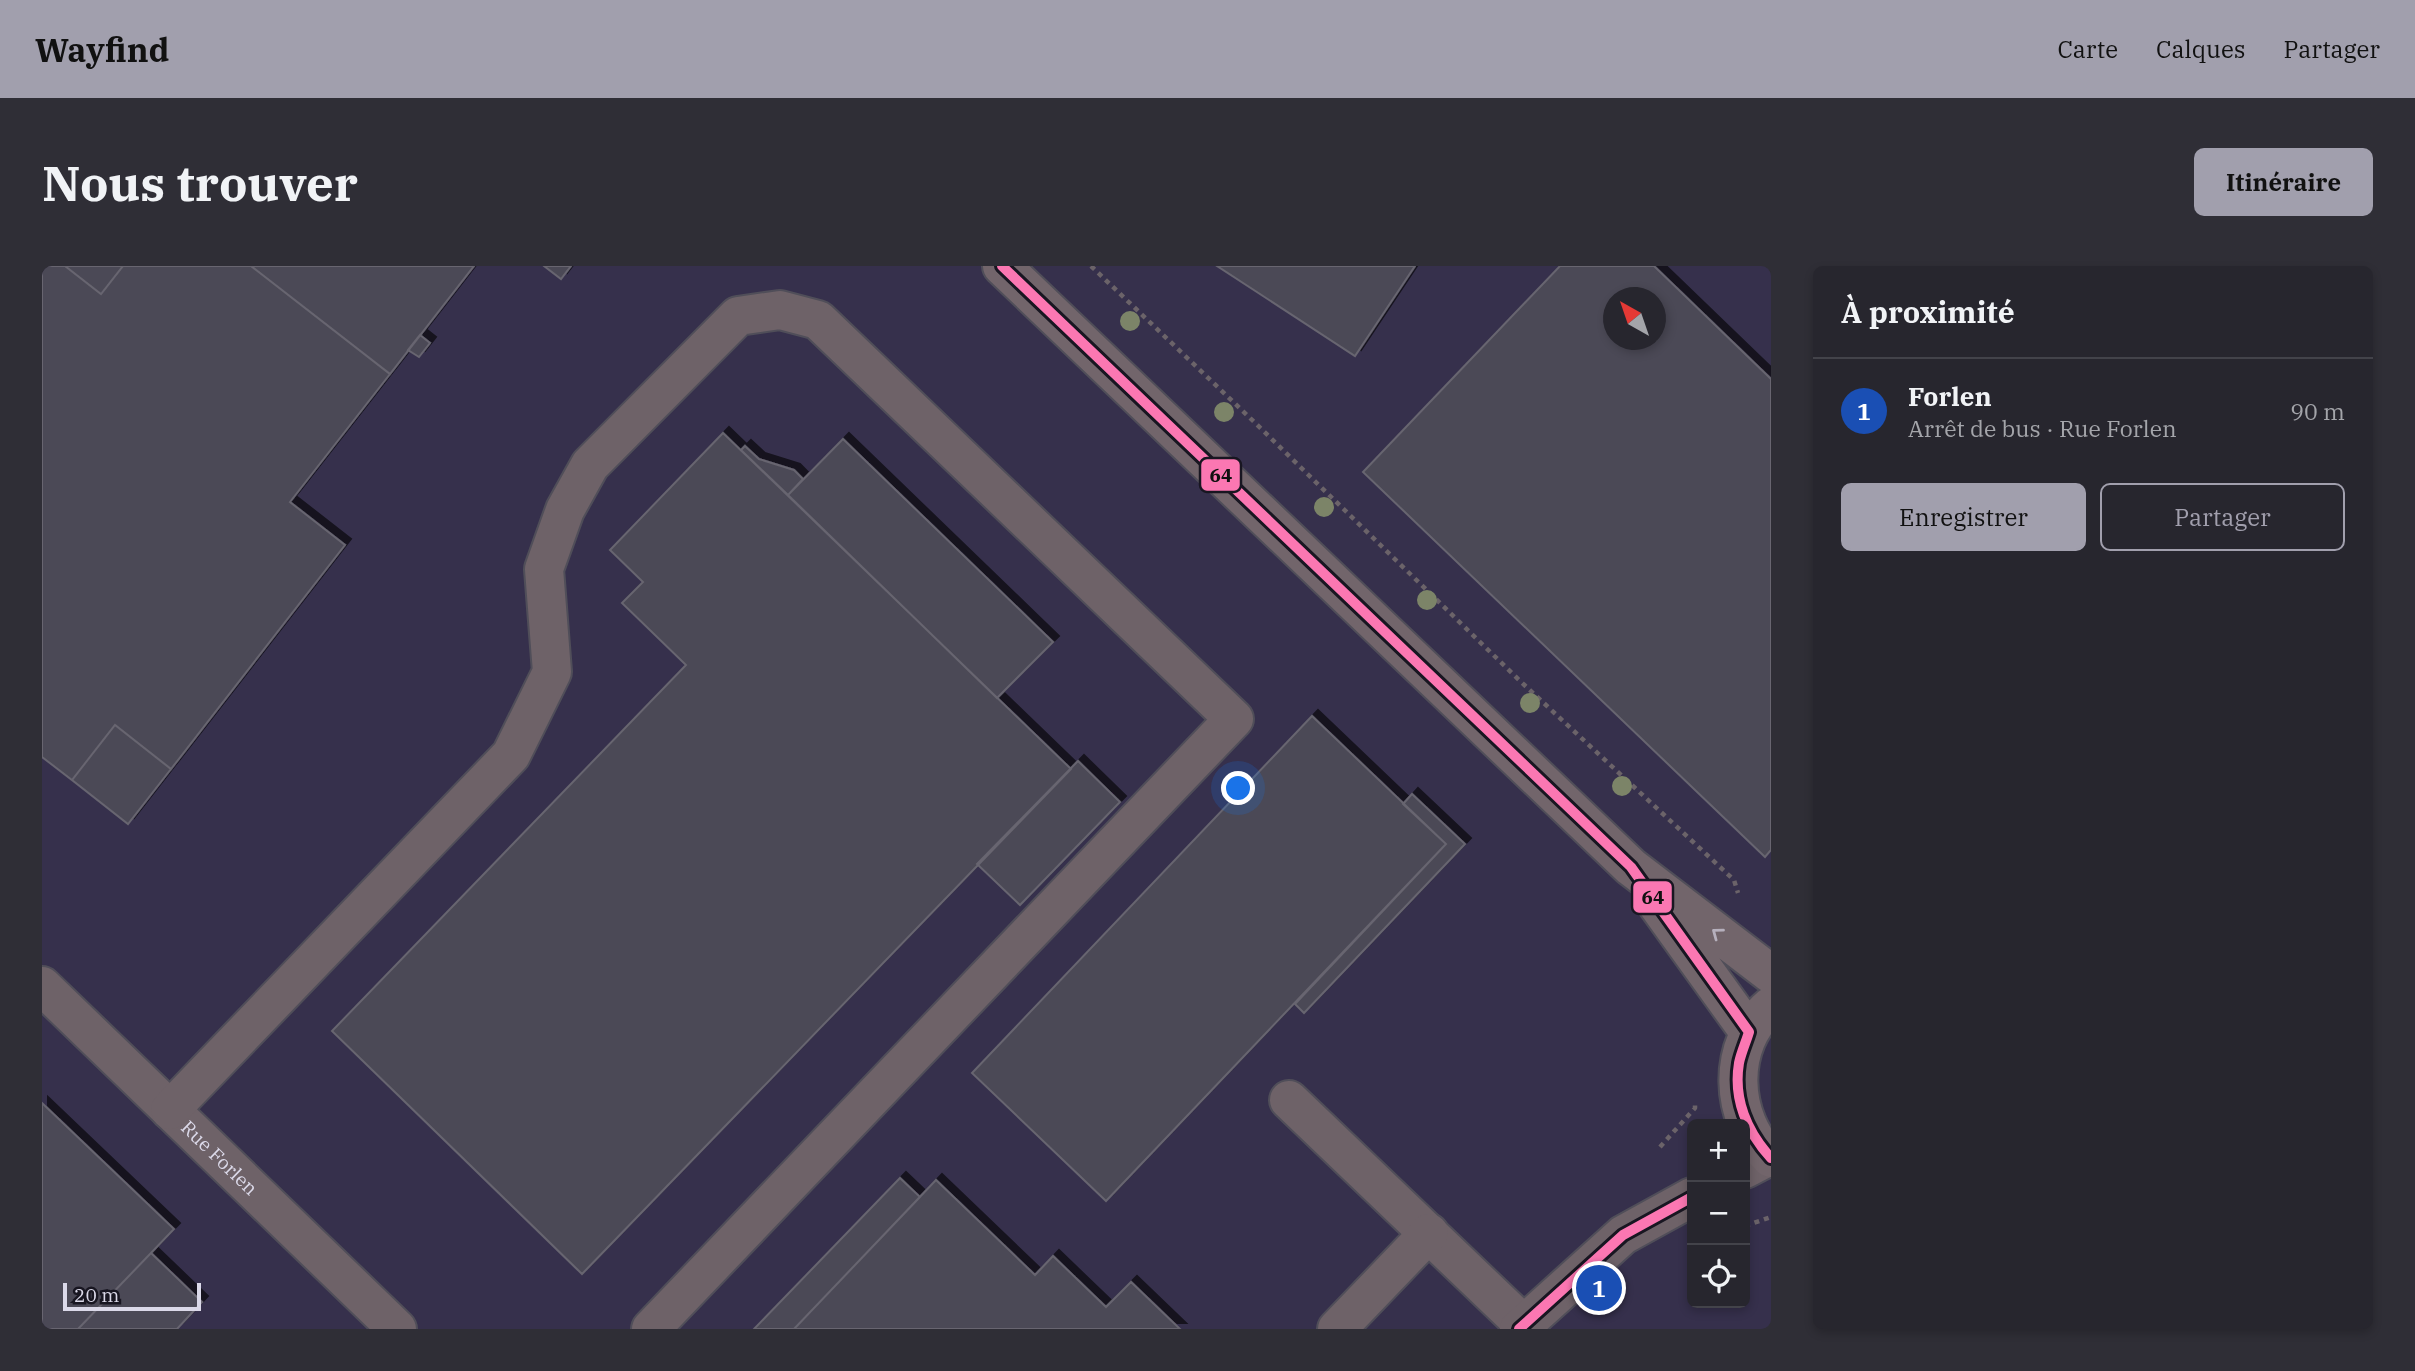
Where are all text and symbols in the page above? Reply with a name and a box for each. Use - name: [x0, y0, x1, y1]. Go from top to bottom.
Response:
- text: Wayfind: [35, 28, 169, 71]
- text: Carte: [2057, 33, 2118, 65]
- text: Calques: [2156, 33, 2246, 65]
- text: Partager: [2284, 33, 2380, 65]
- button: Itinéraire: [2194, 148, 2373, 216]
- text: Nous trouver: [42, 151, 358, 214]
- north arrow: [1603, 287, 1666, 350]
- text: À proximité: [1841, 292, 2015, 331]
- text: Forlen: [1908, 379, 1992, 413]
- text: 1: [1857, 396, 1871, 426]
- text: 90 m: [2290, 396, 2345, 426]
- text: Arrêt de bus · Rue Forlen: [1908, 413, 2177, 443]
- line badge: 64: [1200, 458, 1241, 492]
- text: 64: [1210, 463, 1232, 487]
- button: Enregistrer: [1841, 483, 2086, 551]
- button: Partager: [2100, 483, 2345, 551]
- your location: [1221, 771, 1255, 805]
- line badge: 64: [1632, 880, 1673, 914]
- text: 64: [1642, 885, 1664, 909]
- one-way arrow: [1712, 928, 1724, 941]
- street label: Rue Forlen: [176, 1115, 263, 1200]
- map controls: [1687, 1119, 1750, 1308]
- button: +: [1687, 1119, 1750, 1182]
- button: −: [1687, 1182, 1750, 1245]
- button: locate: [1687, 1245, 1750, 1308]
- pin: 1: [1576, 1262, 1622, 1314]
- scale bar: [63, 1280, 201, 1312]
- text: 20 m: [74, 1283, 119, 1307]

